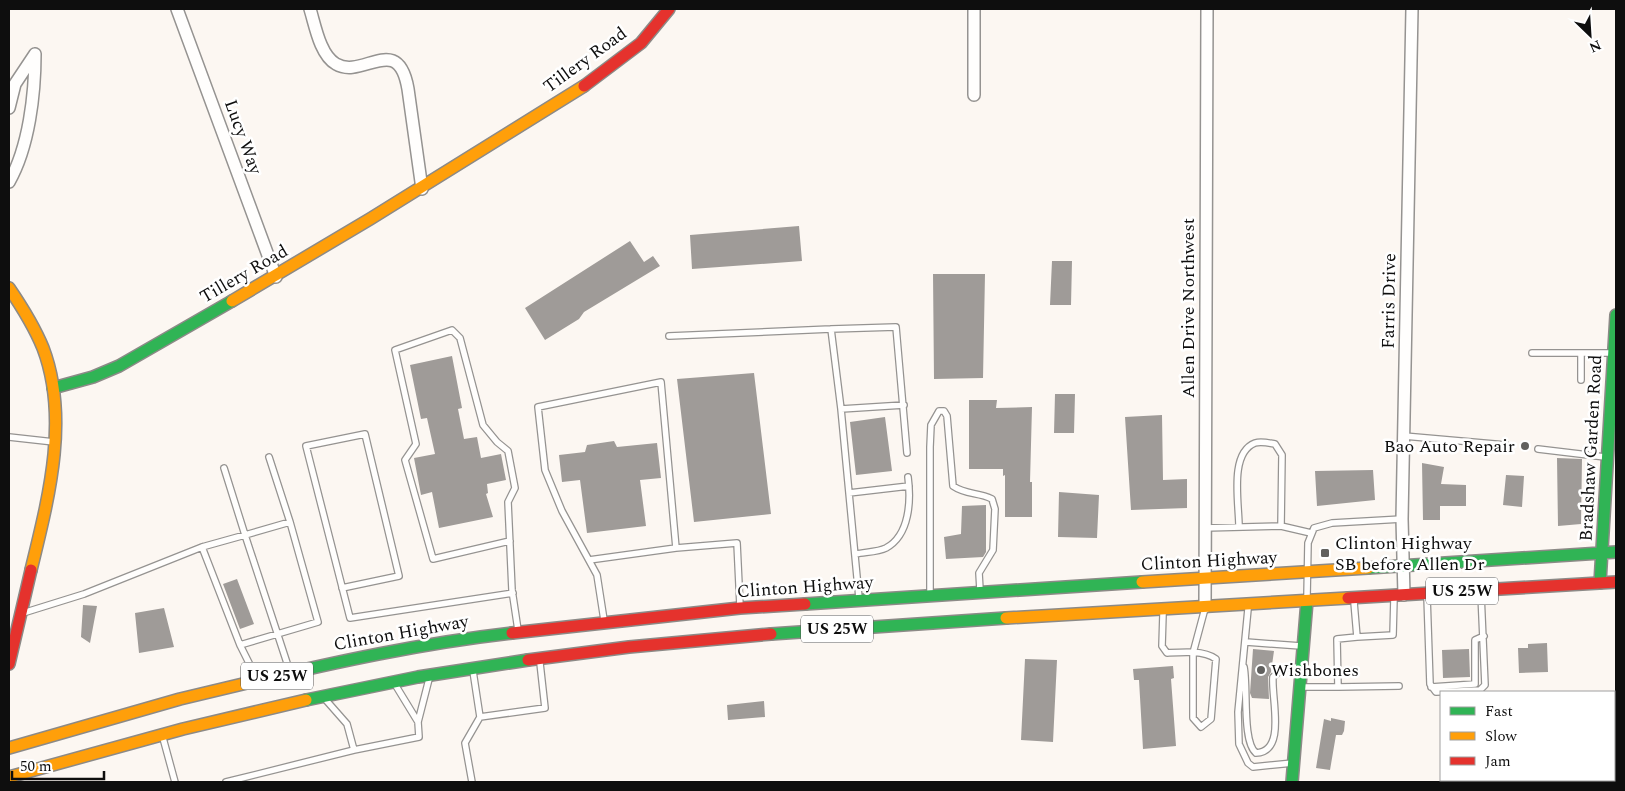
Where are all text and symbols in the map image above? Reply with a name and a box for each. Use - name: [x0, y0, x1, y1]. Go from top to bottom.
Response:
- north arrow: [1565, 10, 1615, 60]
- street label: Tillery Road: [537, 20, 633, 100]
- text: N: [1586, 34, 1605, 58]
- street label: Lucy Way: [217, 96, 269, 179]
- street label: Allen Drive Northwest: [1175, 218, 1202, 398]
- street label: Tillery Road: [195, 238, 293, 310]
- street label: Farris Drive: [1375, 253, 1403, 349]
- street label: Bradshaw Garden Road: [1573, 354, 1609, 542]
- place label: Bao Auto Repair: [1384, 433, 1515, 460]
- marker: Bao Auto Repair: [1519, 440, 1531, 452]
- place label: Clinton Highway SB before Allen Dr: [1335, 530, 1485, 578]
- street label: Clinton Highway: [1140, 544, 1279, 578]
- marker: Clinton Highway SB before Allen Dr: [1319, 547, 1331, 559]
- street label: Clinton Highway: [736, 569, 875, 605]
- road number: US 25W: [1426, 578, 1498, 604]
- street label: Clinton Highway: [331, 608, 472, 658]
- road number: US 25W: [801, 616, 873, 642]
- place label: Wishbones: [1271, 657, 1359, 684]
- road number: US 25W: [241, 662, 313, 689]
- marker: Wishbones: [1255, 664, 1267, 676]
- legend: [1440, 691, 1615, 781]
- text: Fast: [1485, 700, 1513, 723]
- text: Slow: [1485, 725, 1517, 748]
- scale bar: [12, 748, 105, 780]
- text: Jam: [1485, 750, 1511, 773]
- text: 50 m: [20, 755, 52, 778]

